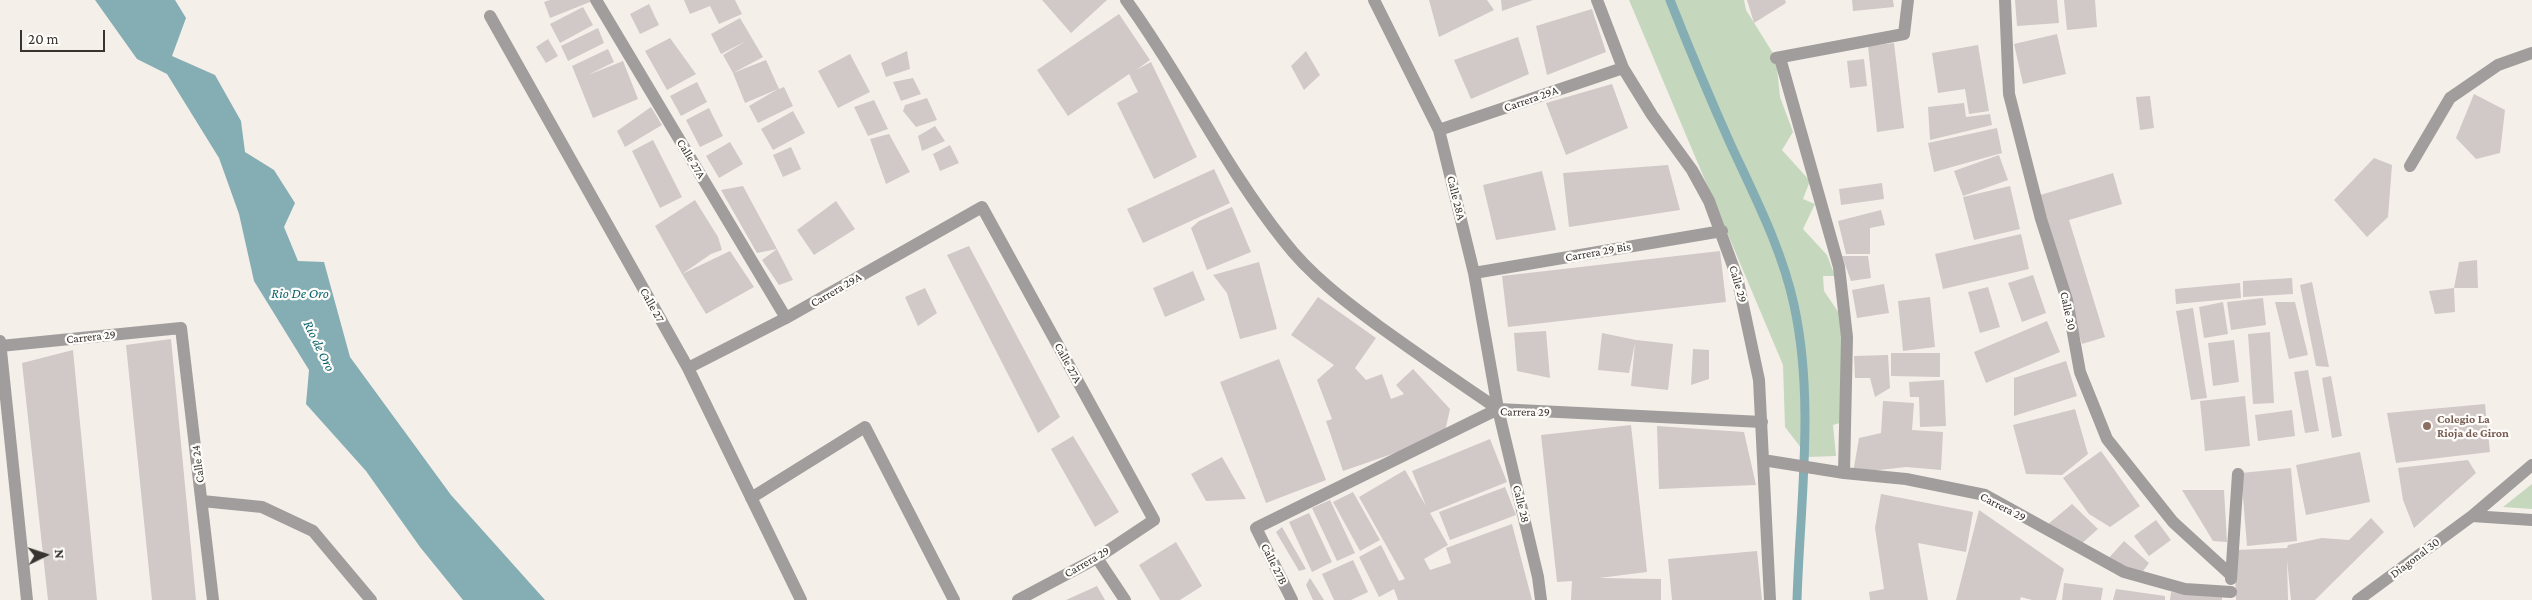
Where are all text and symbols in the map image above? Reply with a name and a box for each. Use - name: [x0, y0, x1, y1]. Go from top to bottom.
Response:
- scale bar: [22, 20, 108, 52]
- text: 20 m: [28, 31, 59, 47]
- street label: Carrera 29A: [1502, 83, 1560, 115]
- street label: Calle 27A: [674, 136, 708, 182]
- street label: Calle 28A: [1444, 174, 1468, 222]
- street label: Carrera 29 Bis: [1564, 239, 1632, 265]
- street label: Calle 29: [1726, 264, 1750, 304]
- street label: Carrera 29A: [808, 270, 864, 310]
- street label: Calle 27: [637, 285, 667, 325]
- water label: Rio De Oro: [271, 286, 329, 302]
- street label: Calle 30: [2057, 290, 2079, 332]
- water label: Río de Oro: [299, 318, 339, 374]
- street label: Carrera 29: [65, 327, 117, 347]
- street label: Calle 27A: [1051, 340, 1085, 386]
- street label: Carrera 29: [1500, 404, 1550, 420]
- place label: Colegio La Rioja de Giron: [2437, 412, 2509, 440]
- marker: Colegio La Rioja de Giron: [2421, 420, 2433, 432]
- street label: Calle 24: [189, 444, 207, 484]
- street label: Calle 28: [1509, 484, 1533, 524]
- street label: Carrera 29: [1978, 489, 2028, 525]
- north arrow: [20, 530, 70, 580]
- street label: Diagonal 30: [2387, 535, 2443, 581]
- street label: Calle 27B: [1258, 541, 1290, 587]
- street label: Carrera 29: [1062, 543, 1112, 581]
- text: N: [52, 549, 68, 559]

